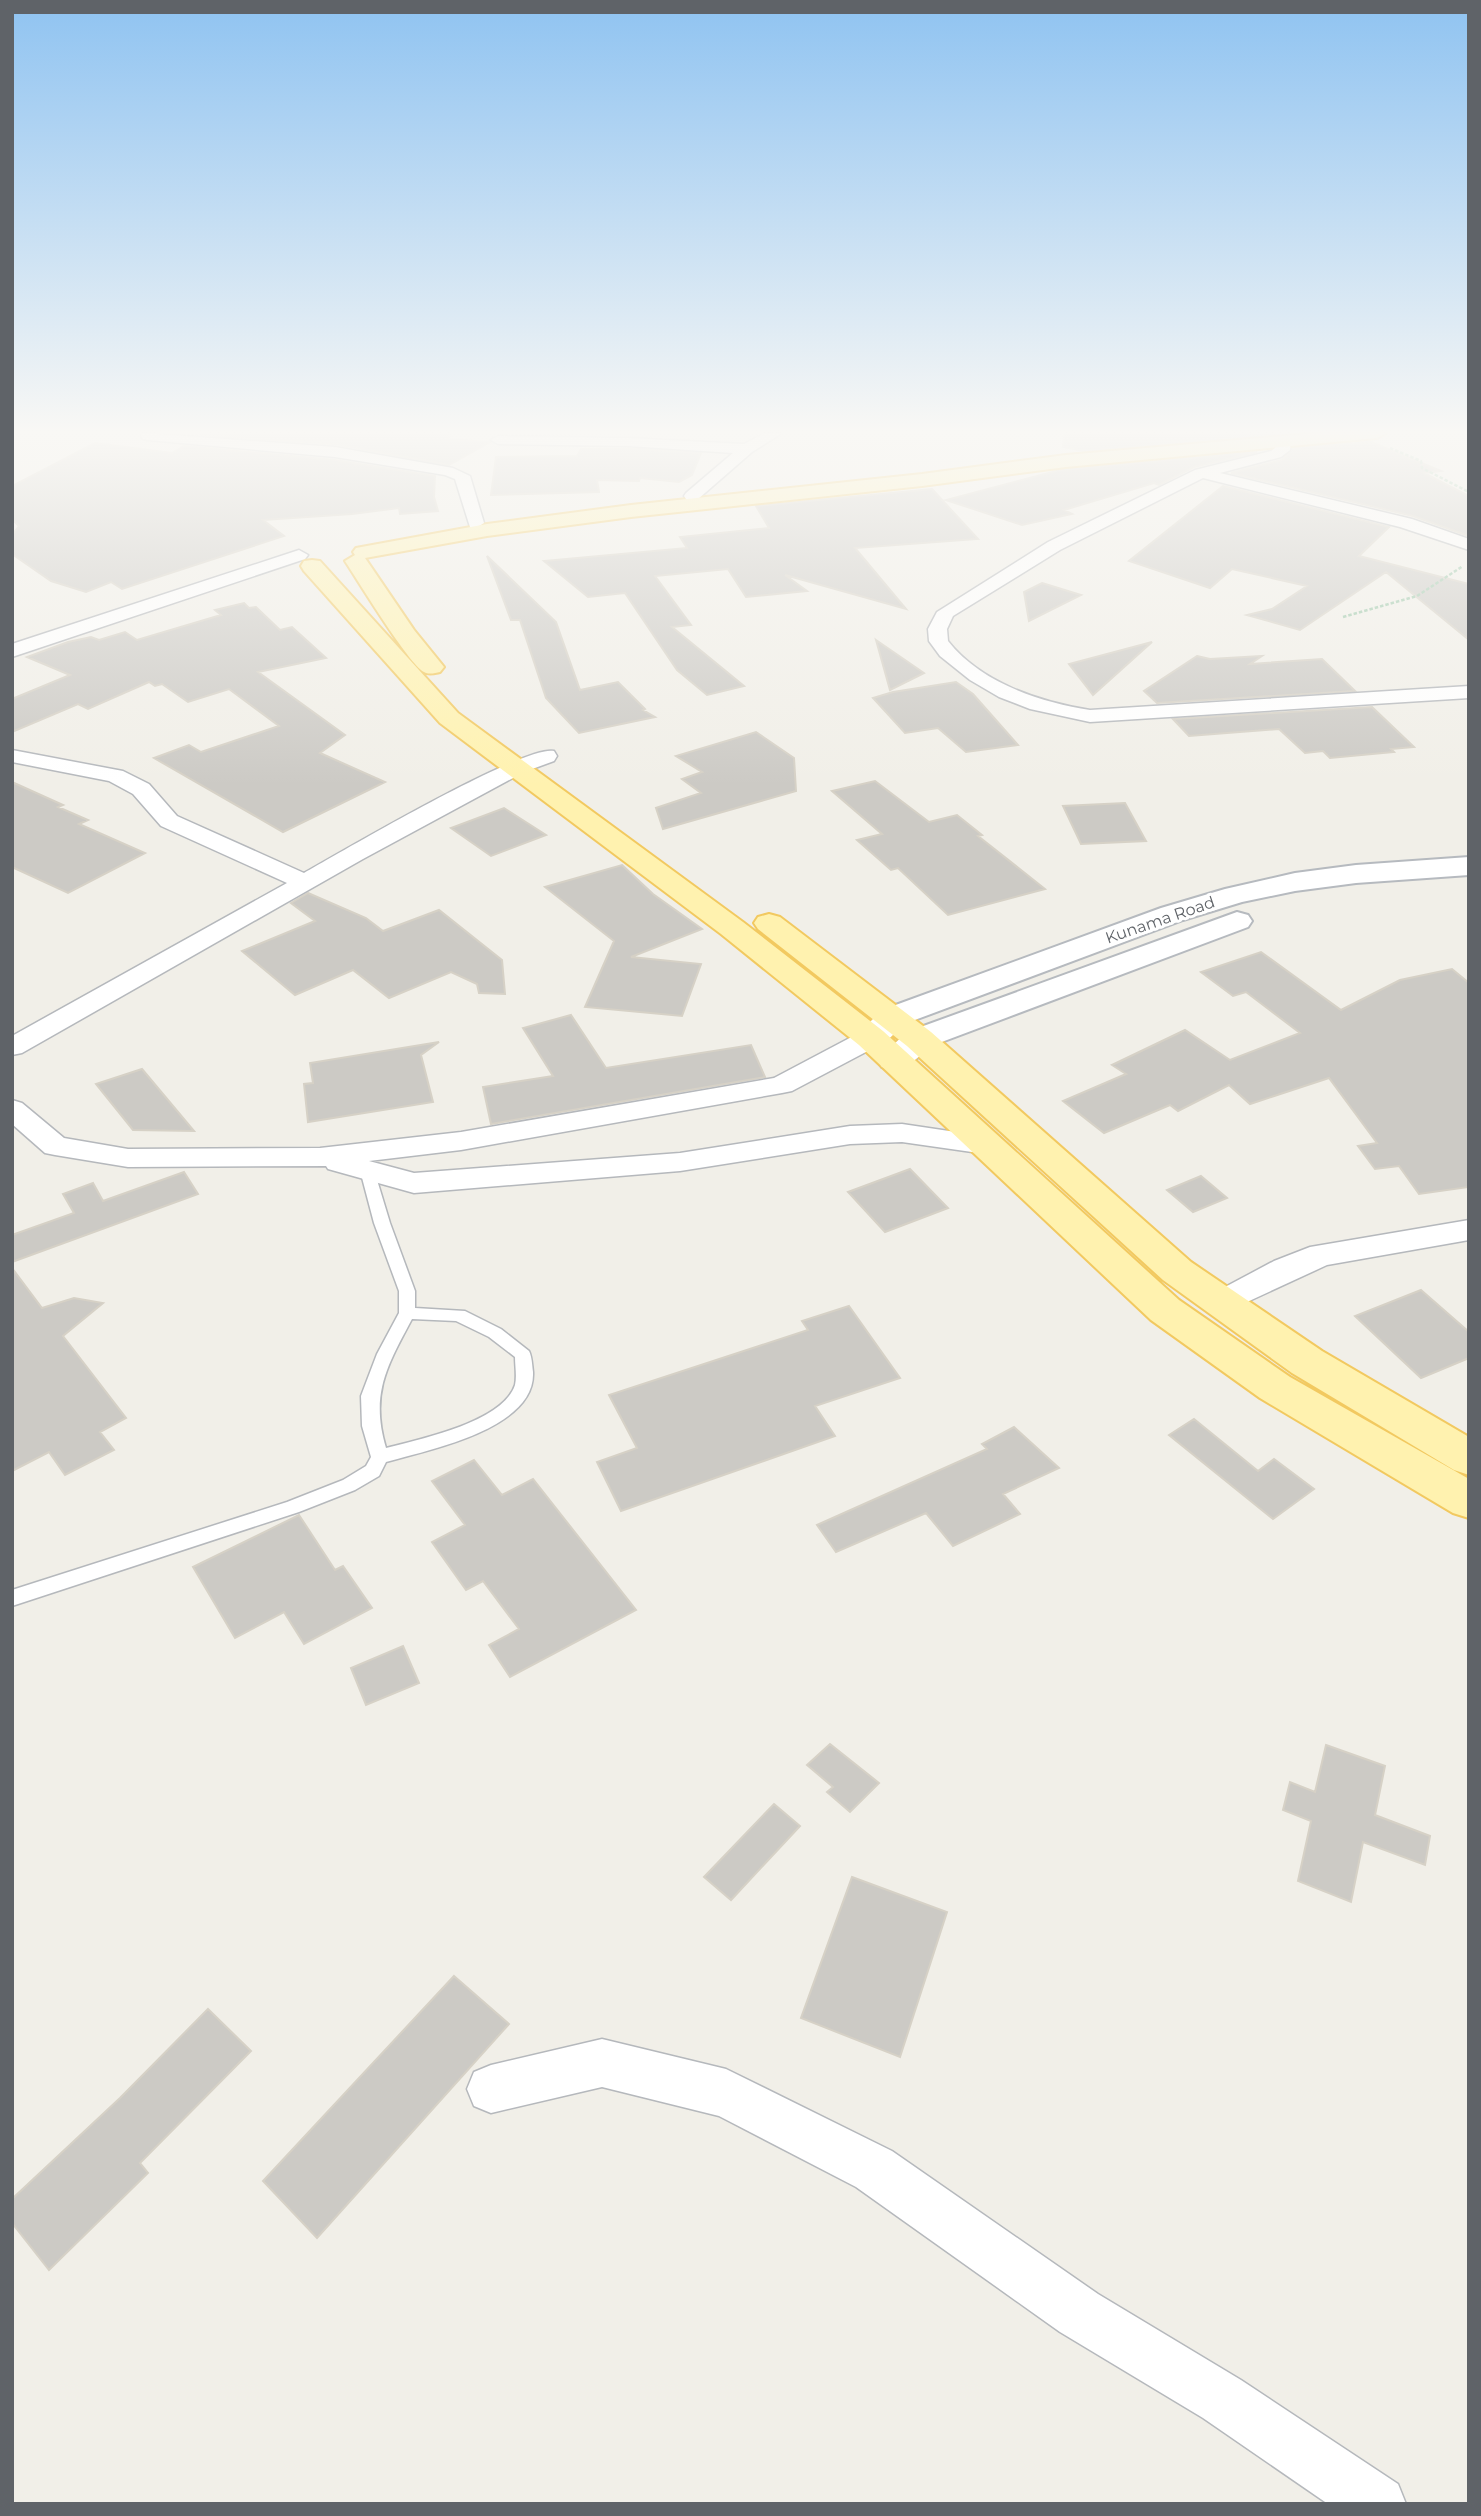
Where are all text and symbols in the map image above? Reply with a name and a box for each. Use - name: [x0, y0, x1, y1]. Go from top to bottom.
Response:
- street label: Kunama Road: [1103, 892, 1217, 948]

